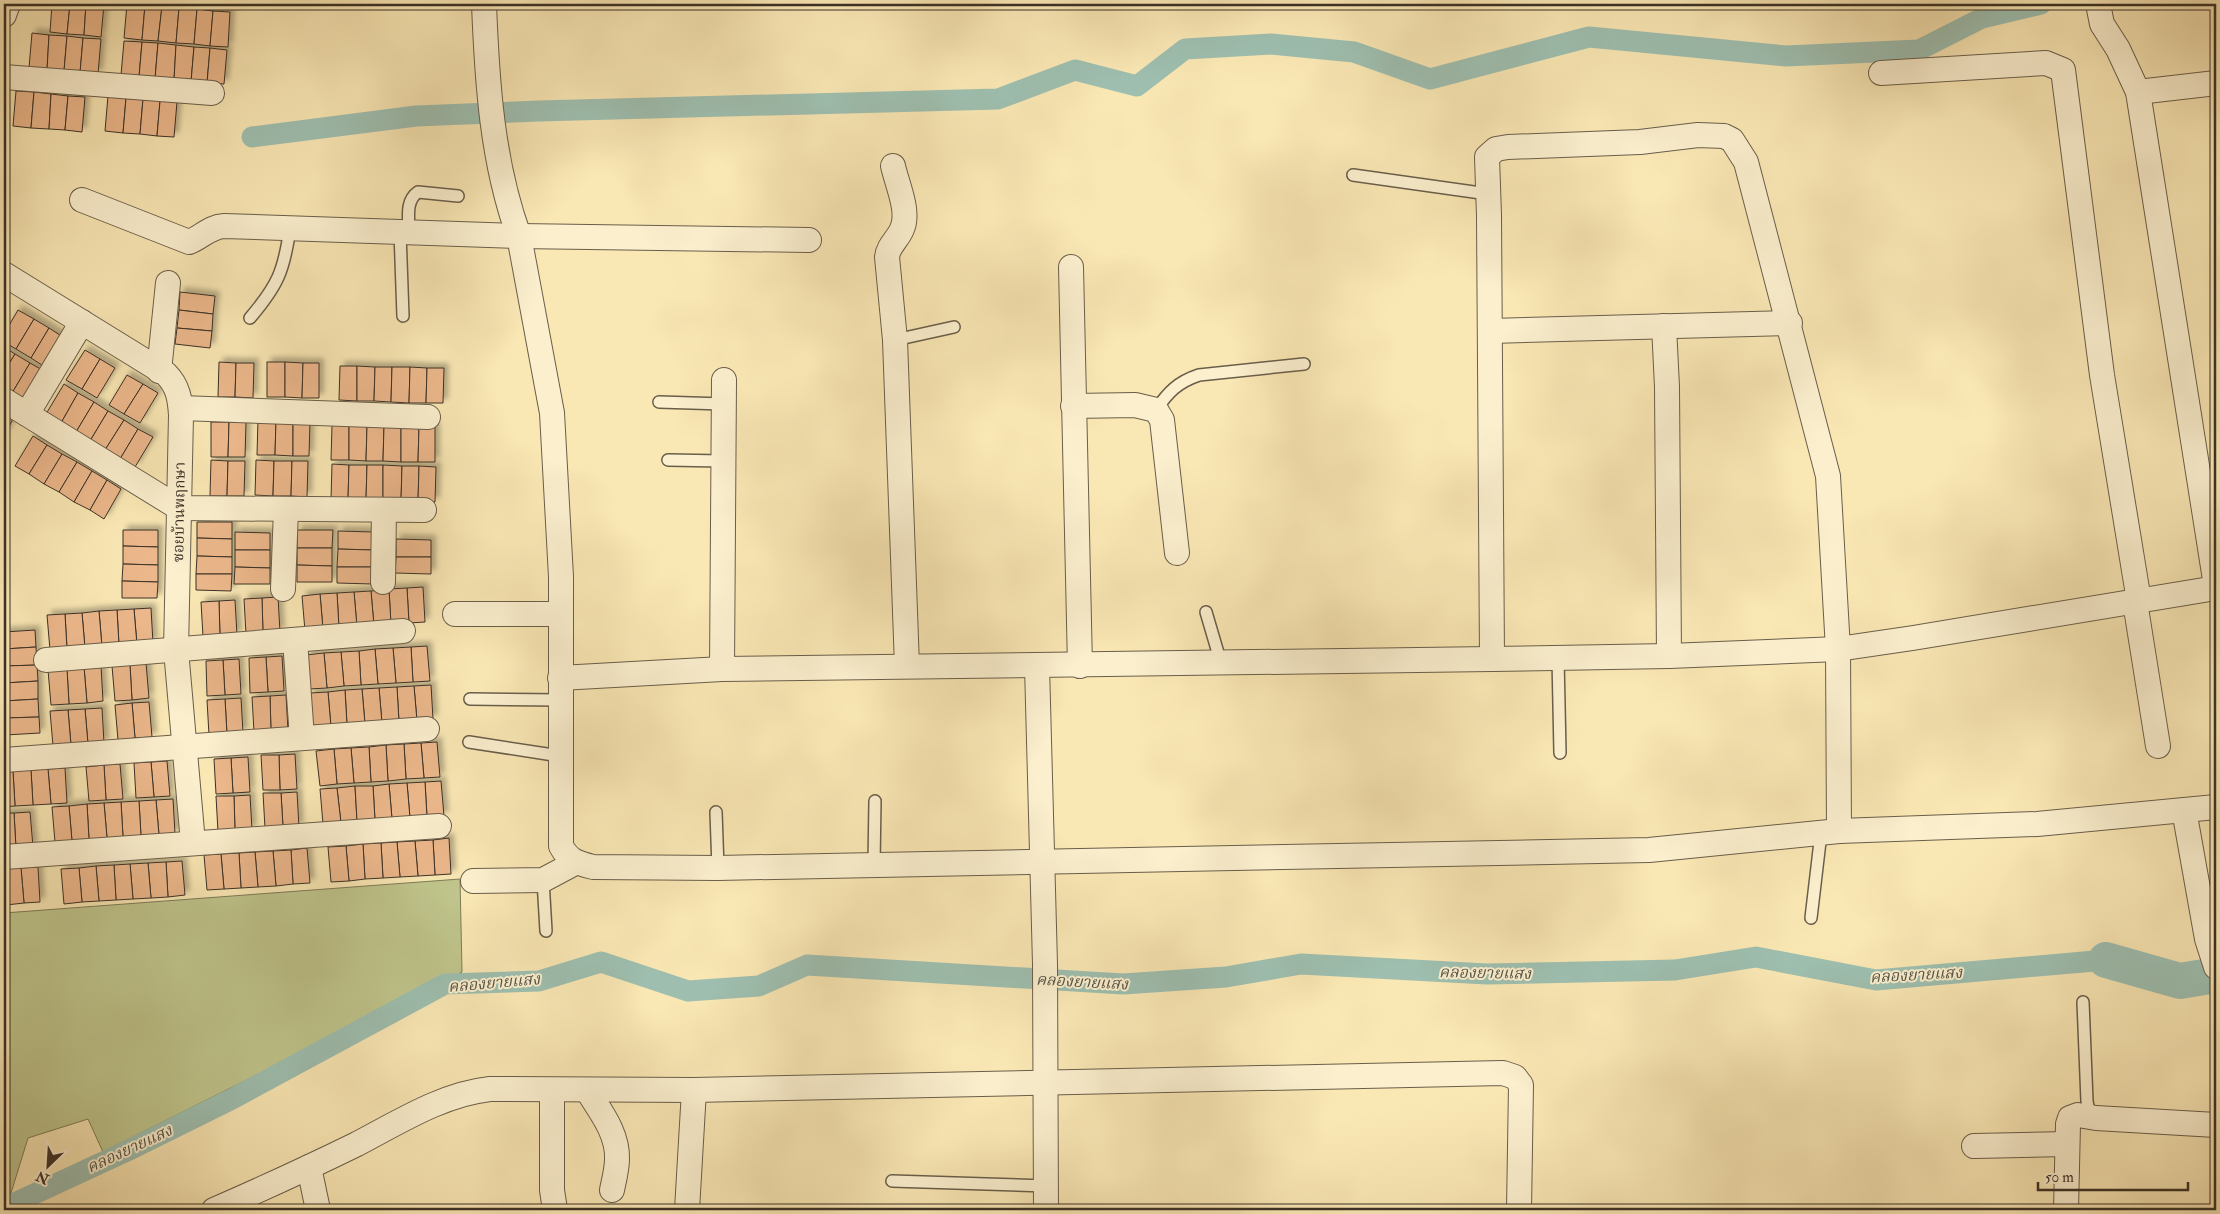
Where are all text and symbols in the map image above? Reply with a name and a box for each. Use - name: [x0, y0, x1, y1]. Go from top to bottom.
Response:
- street label: ซอยบ้านพฤกษา: [169, 462, 190, 562]
- water label: คลองยายแสง: [1439, 962, 1532, 984]
- water label: คลองยายแสง: [1869, 963, 1964, 987]
- water label: คลองยายแสง: [447, 969, 542, 997]
- water label: คลองยายแสง: [1035, 970, 1130, 994]
- water label: คลองยายแสง: [83, 1120, 176, 1177]
- north arrow: [22, 1142, 72, 1192]
- scale bar: [2038, 1159, 2188, 1191]
- text: N: [33, 1167, 53, 1188]
- text: 50 m: [2045, 1168, 2074, 1187]

